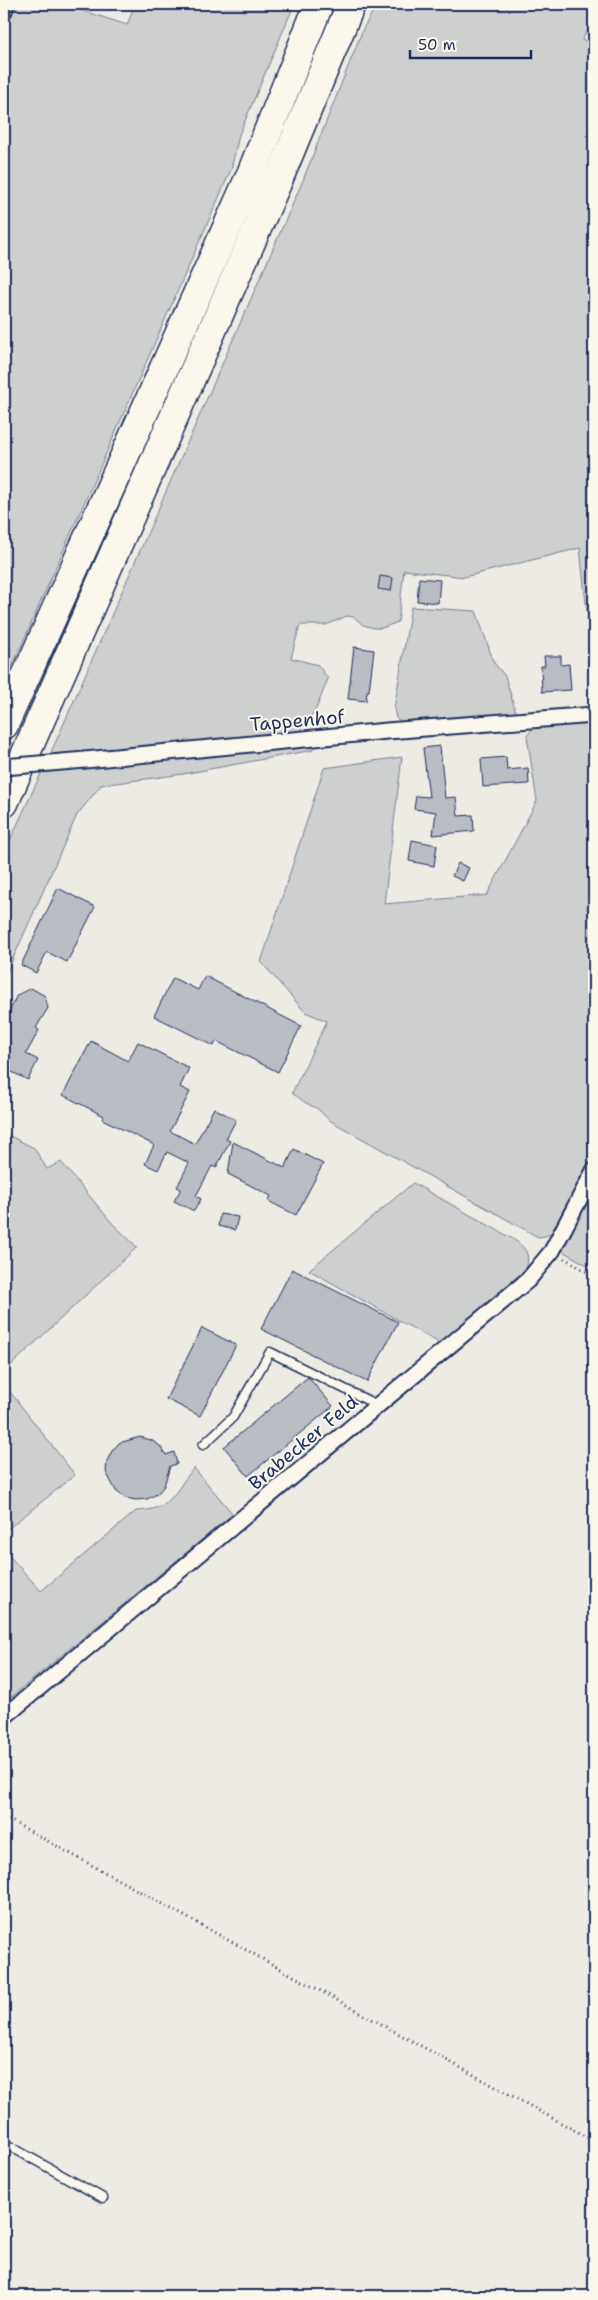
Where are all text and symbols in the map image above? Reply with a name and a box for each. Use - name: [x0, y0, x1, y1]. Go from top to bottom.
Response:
- scale bar: [410, 28, 532, 60]
- text: 50 m: [418, 35, 456, 55]
- street label: Tappenhof: [249, 704, 346, 737]
- street label: Brabecker Feld: [243, 1389, 363, 1496]

